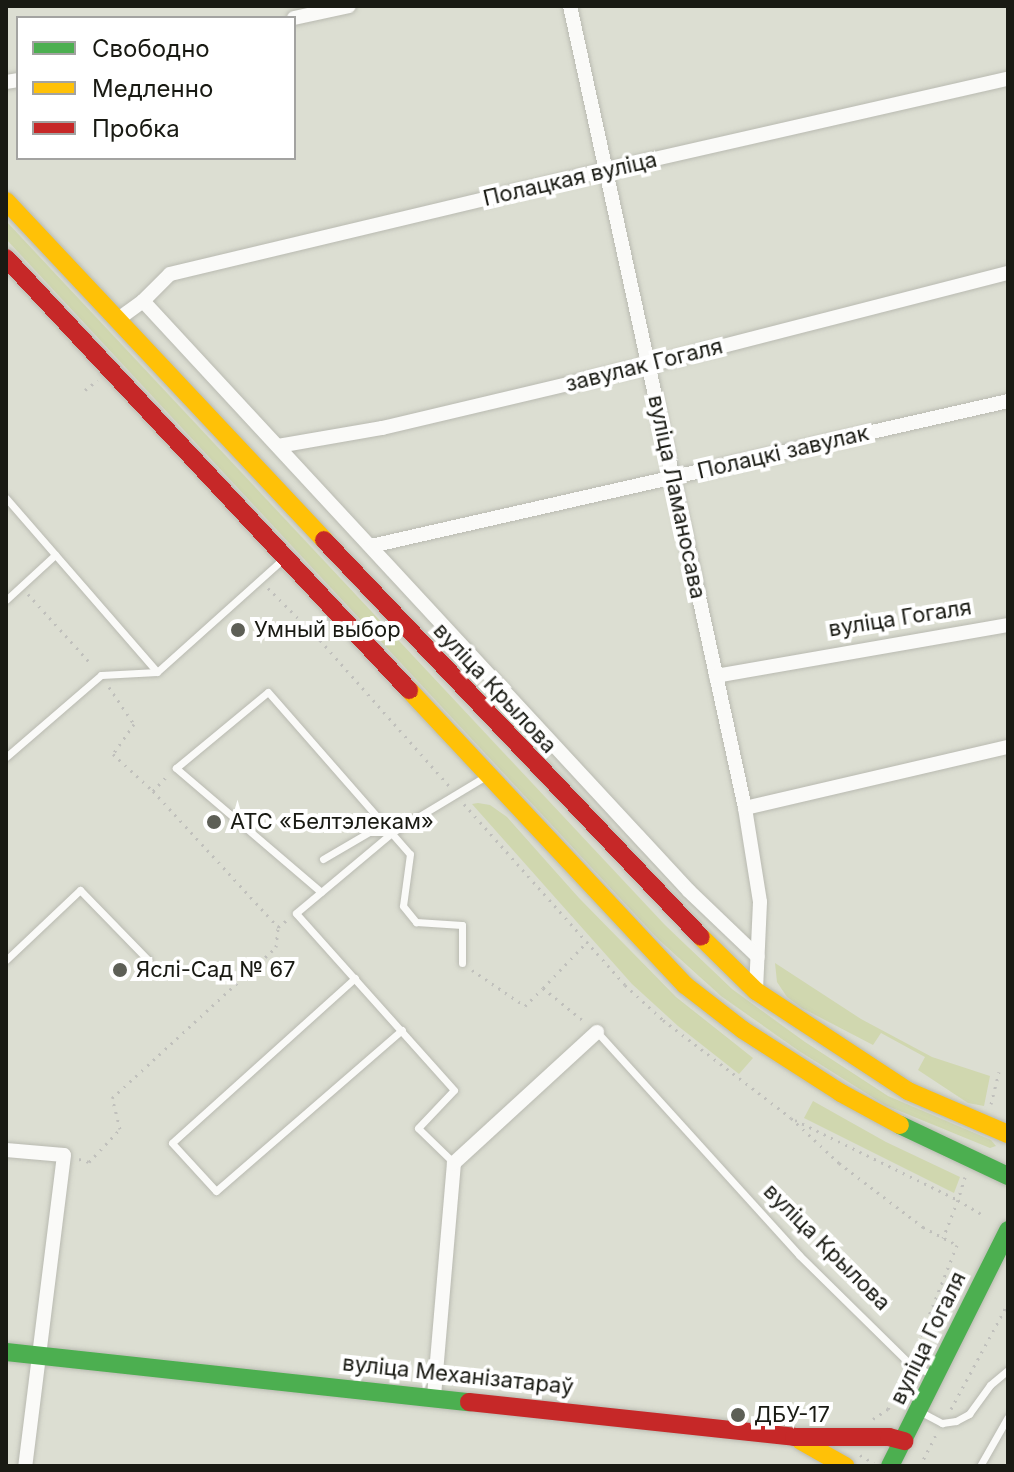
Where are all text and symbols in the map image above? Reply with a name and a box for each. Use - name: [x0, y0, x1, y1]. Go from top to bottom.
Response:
- legend: [16, 16, 296, 160]
- text: Свободно: [92, 34, 210, 63]
- text: Медленно: [92, 74, 213, 103]
- text: Пробка: [92, 114, 180, 143]
- street label: Полацкая вуліца: [481, 146, 659, 212]
- street label: завулак Гогаля: [563, 333, 725, 397]
- street label: вуліца Ламаносава: [642, 393, 712, 601]
- street label: Полацкі завулак: [695, 419, 871, 485]
- street label: вуліца Гогаля: [827, 594, 973, 642]
- place label: Умный выбор: [254, 617, 401, 643]
- street label: вуліца Крылова: [428, 617, 562, 759]
- marker: Умный выбор: [229, 621, 247, 639]
- place label: АТС «Белтэлекам»: [230, 809, 434, 835]
- marker: АТС «Белтэлекам»: [205, 813, 223, 831]
- place label: Яслі-Сад № 67: [136, 957, 296, 983]
- marker: Яслі-Сад № 67: [111, 961, 129, 979]
- street label: вуліца Крылова: [758, 1178, 896, 1316]
- street label: вуліца Гогаля: [884, 1267, 972, 1409]
- street label: вуліца Механізатараў: [341, 1350, 575, 1400]
- place label: ДБУ-17: [754, 1402, 830, 1428]
- marker: ДБУ-17: [729, 1406, 747, 1424]

